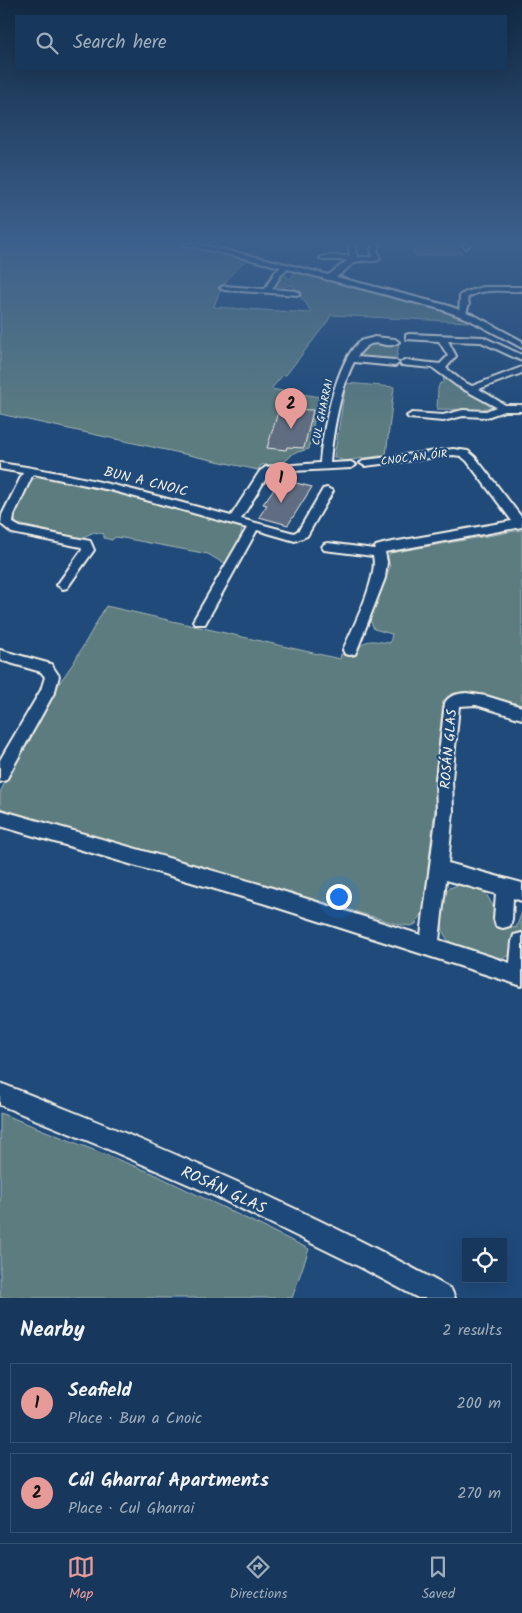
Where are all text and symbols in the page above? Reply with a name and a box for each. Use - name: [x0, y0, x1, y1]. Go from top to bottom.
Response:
- search box: [15, 15, 507, 70]
- text: Search here: [73, 28, 167, 58]
- icon: search: [33, 29, 61, 57]
- street label: CUL GHARRAI: [307, 377, 339, 447]
- pin: 2: [275, 388, 307, 429]
- street label: CNOC AN ÓIR: [380, 445, 449, 471]
- street label: BUN A CNOIC: [102, 461, 190, 503]
- pin: 1: [265, 462, 297, 503]
- street label: ROSÁN GLAS: [435, 708, 463, 790]
- your location: [326, 884, 352, 910]
- street label: ROSÁN GLAS: [177, 1160, 270, 1221]
- map controls: [462, 1238, 507, 1283]
- button: locate: [462, 1238, 507, 1283]
- text: Nearby: [20, 1314, 85, 1347]
- text: 2 results: [442, 1318, 502, 1343]
- text: Seafield: [68, 1376, 132, 1406]
- text: 1: [35, 1391, 39, 1416]
- text: 200 m: [457, 1391, 501, 1416]
- text: Place · Bun a Cnoic: [68, 1406, 202, 1431]
- text: Cúl Gharraí Apartments: [68, 1466, 269, 1496]
- text: 2: [32, 1481, 42, 1506]
- text: 270 m: [457, 1481, 501, 1506]
- text: Place · Cul Gharrai: [68, 1496, 194, 1521]
- tab: Map: [67, 1553, 95, 1605]
- tab: Directions: [229, 1553, 287, 1605]
- tab: Saved: [422, 1553, 455, 1605]

